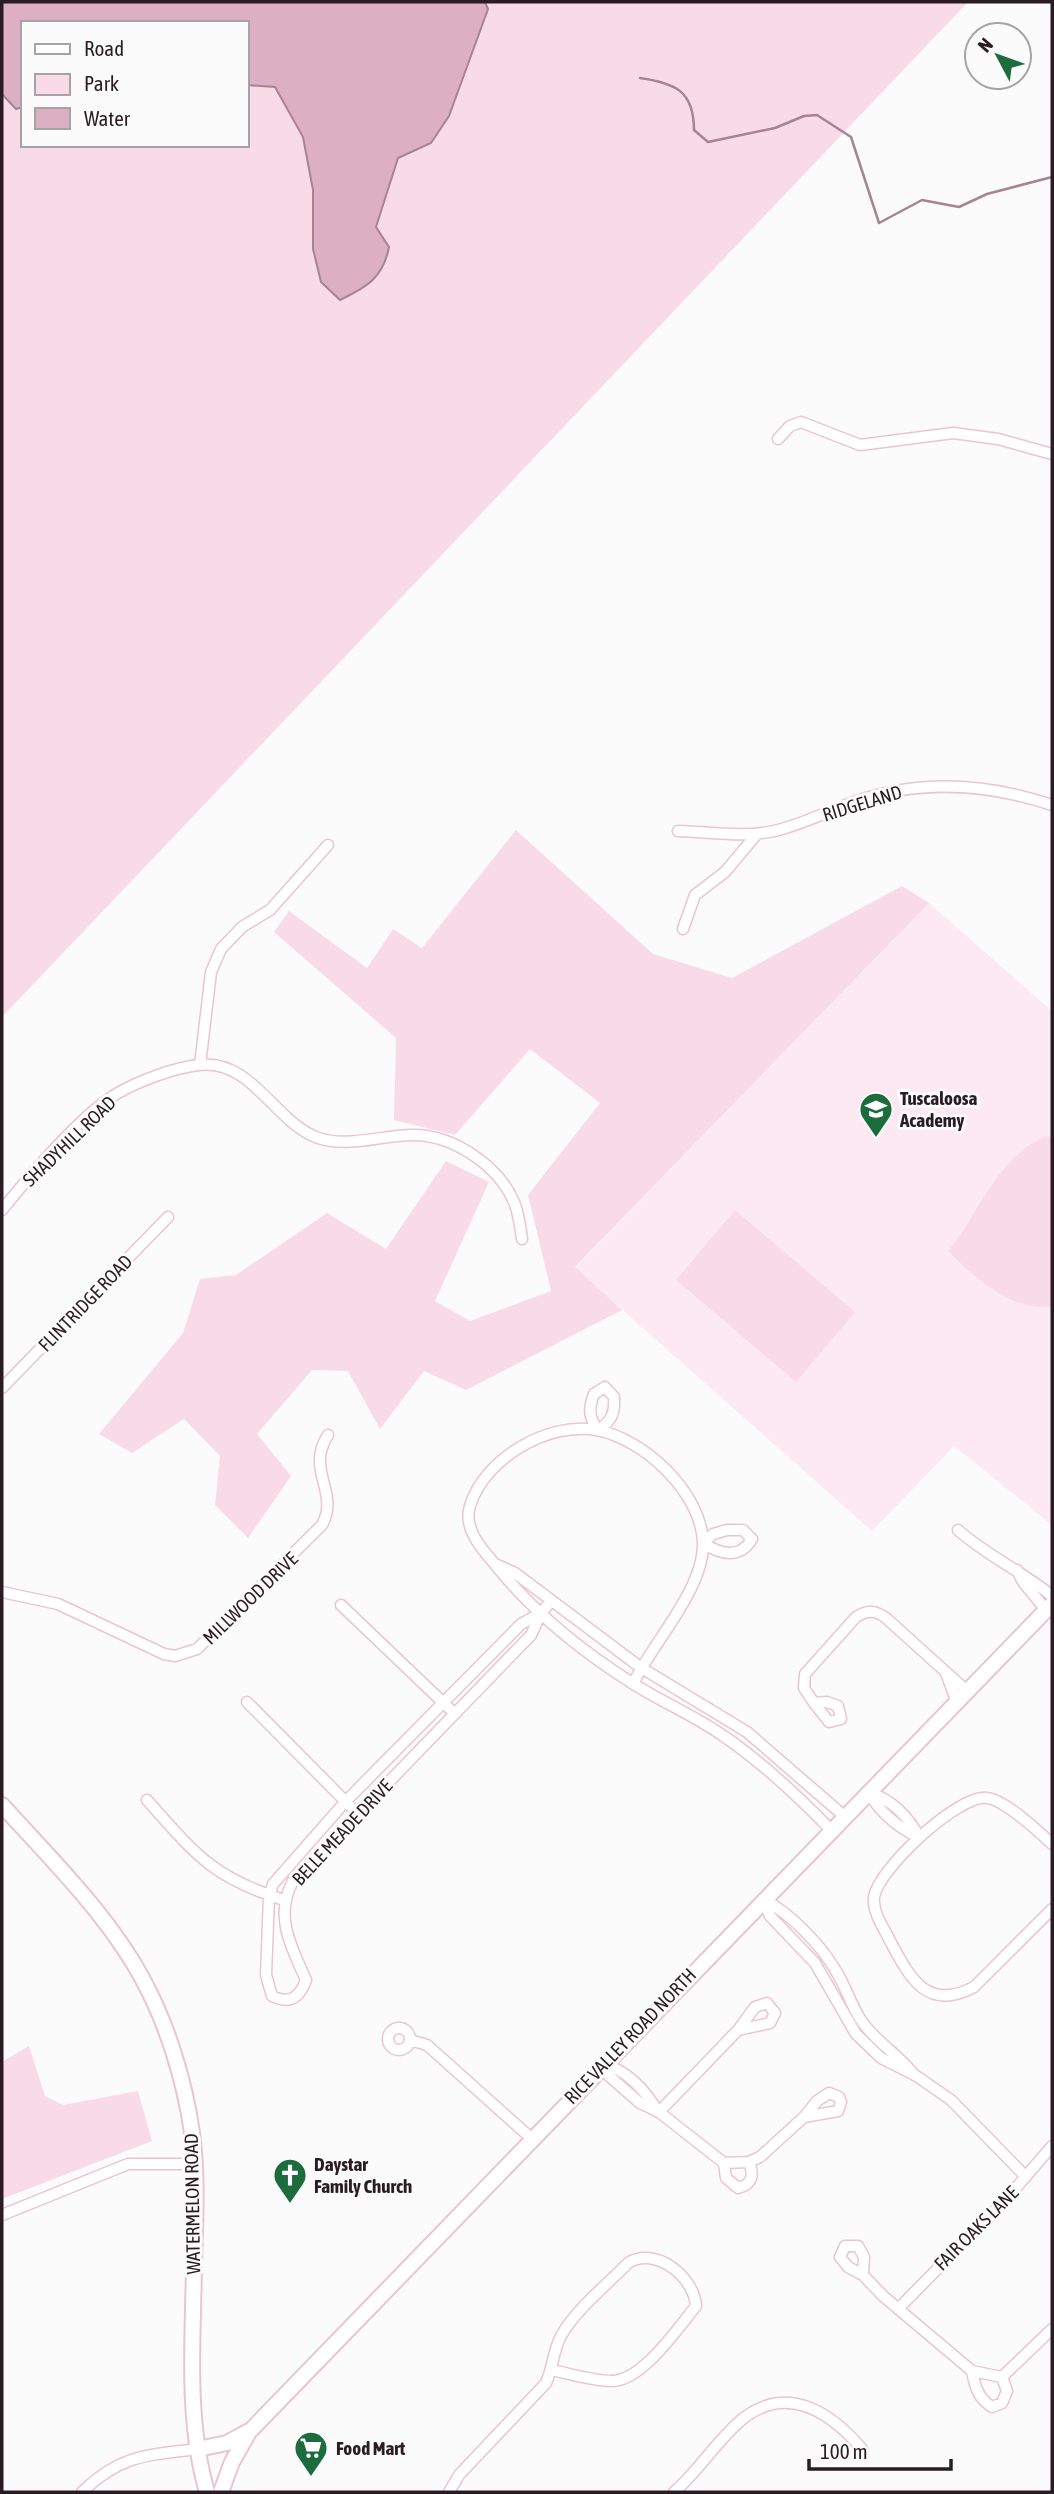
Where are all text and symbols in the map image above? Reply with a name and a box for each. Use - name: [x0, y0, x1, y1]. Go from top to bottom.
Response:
- legend: [21, 21, 248, 147]
- north arrow: [963, 21, 1033, 91]
- text: N: [973, 33, 997, 56]
- text: Road: [84, 36, 124, 60]
- text: Park: [84, 71, 119, 95]
- text: Water: [84, 106, 131, 130]
- street label: RIDGELAND: [820, 781, 904, 825]
- place label: Tuscaloosa Academy: [899, 1087, 978, 1131]
- school or university icon: Tuscaloosa Academy: [857, 1090, 895, 1139]
- street label: SHADYHILL ROAD: [18, 1091, 120, 1191]
- street label: FLINTRIDGE ROAD: [33, 1250, 137, 1356]
- street label: MILLWOOD DRIVE: [198, 1547, 302, 1649]
- street label: BELLE MEADE DRIVE: [287, 1775, 397, 1889]
- street label: RICE VALLEY ROAD NORTH: [560, 1964, 700, 2108]
- street label: WATERMELON ROAD: [180, 2133, 204, 2275]
- place label: Daystar Family Church: [314, 2153, 412, 2197]
- church icon: Daystar Family Church: [271, 2156, 309, 2205]
- street label: FAIR OAKS LANE: [929, 2181, 1023, 2275]
- scale bar: [809, 2428, 951, 2472]
- supermarket icon: Food Mart: [292, 2429, 330, 2478]
- place label: Food Mart: [336, 2437, 406, 2459]
- text: 100 m: [820, 2439, 868, 2463]

